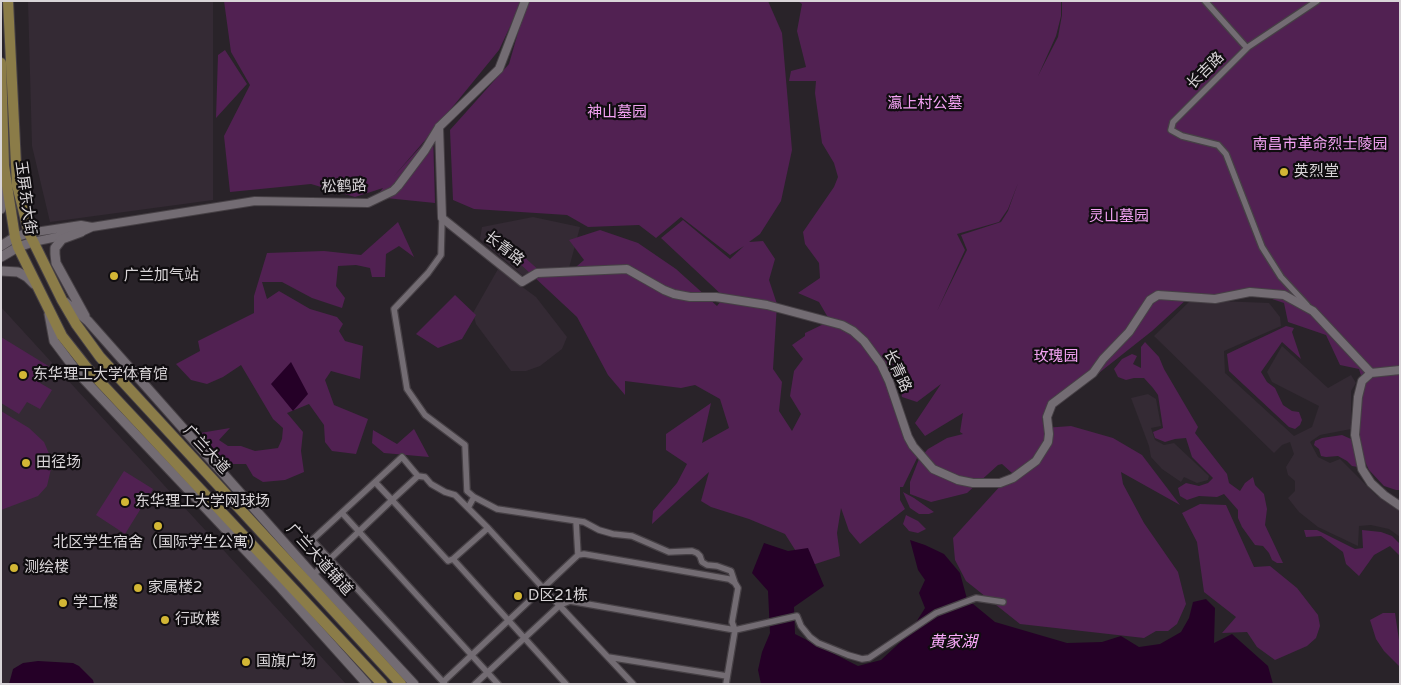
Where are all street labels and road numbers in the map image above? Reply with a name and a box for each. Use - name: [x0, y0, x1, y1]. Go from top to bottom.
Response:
- street label: 长吉路: [1184, 49, 1228, 93]
- street label: 玉屏东大街: [11, 160, 39, 236]
- street label: 松鹤路: [321, 177, 367, 197]
- street label: 长青路: [481, 228, 527, 270]
- street label: 长青路: [879, 347, 915, 395]
- street label: 广兰大道: [179, 422, 233, 478]
- street label: 广兰大道辅道: [282, 521, 356, 599]

